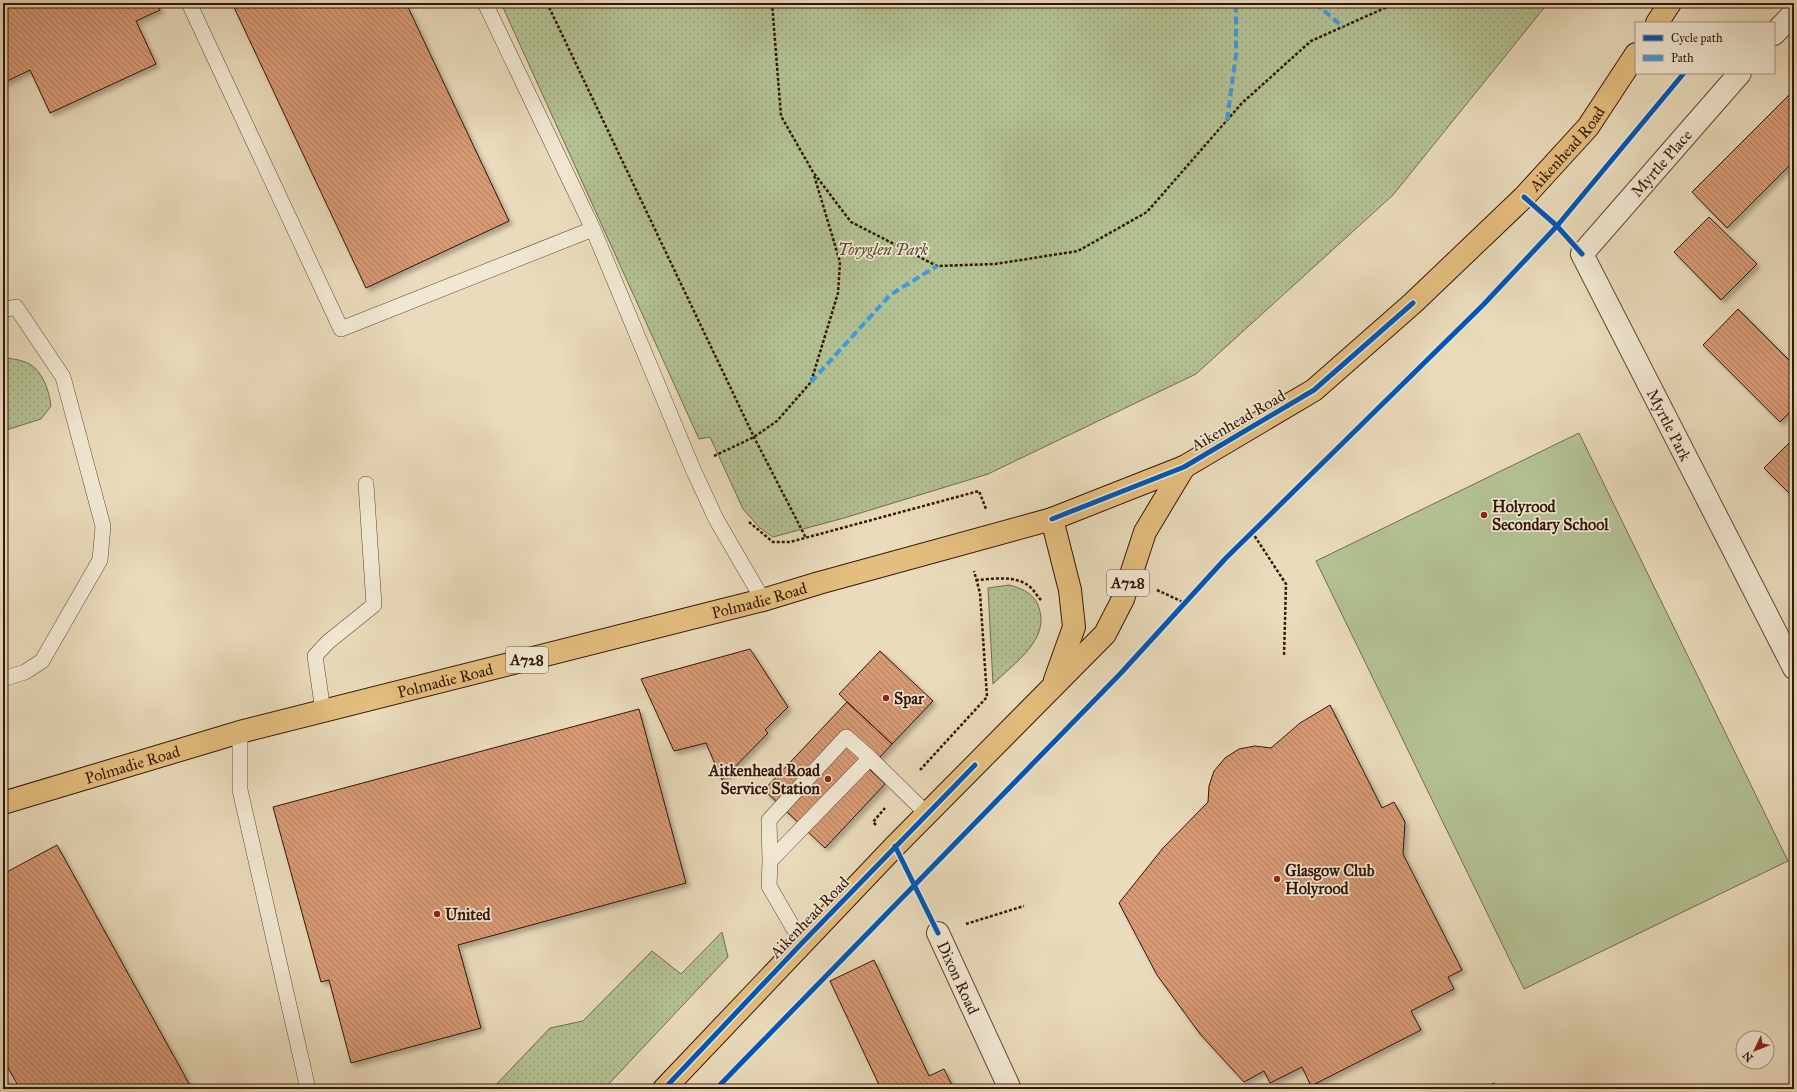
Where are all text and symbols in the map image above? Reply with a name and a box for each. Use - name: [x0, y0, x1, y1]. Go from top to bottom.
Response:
- legend: [1635, 22, 1775, 74]
- text: Cycle path: [1671, 31, 1723, 45]
- text: Path: [1671, 51, 1694, 65]
- street label: Aikenhead Road: [1525, 103, 1609, 196]
- street label: Myrtle Place: [1627, 125, 1696, 201]
- park label: Toryglen Park: [838, 240, 928, 259]
- street label: Aikenhead Road: [1187, 386, 1289, 456]
- street label: Myrtle Park: [1643, 386, 1696, 465]
- place label: Holyrood Secondary School: [1492, 497, 1609, 535]
- marker: Holyrood Secondary School: [1479, 510, 1489, 520]
- road number: A728: [1107, 570, 1149, 596]
- street label: Polmadie Road: [710, 578, 809, 623]
- road number: A728: [506, 647, 548, 673]
- street label: Polmadie Road: [395, 659, 495, 702]
- place label: Spar: [894, 689, 925, 709]
- marker: Spar: [881, 693, 891, 703]
- street label: Polmadie Road: [83, 742, 182, 788]
- place label: Aitkenhead Road Service Station: [708, 761, 821, 798]
- marker: Aitkenhead Road Service Station: [823, 774, 833, 784]
- place label: Glasgow Club Holyrood: [1285, 861, 1375, 899]
- street label: Aikenhead Road: [765, 873, 853, 963]
- marker: Glasgow Club Holyrood: [1272, 874, 1282, 884]
- place label: United: [445, 905, 492, 924]
- marker: United: [432, 909, 442, 919]
- street label: Dixon Road: [933, 938, 983, 1017]
- north arrow: [1735, 1030, 1775, 1070]
- text: N: [1740, 1048, 1756, 1064]

